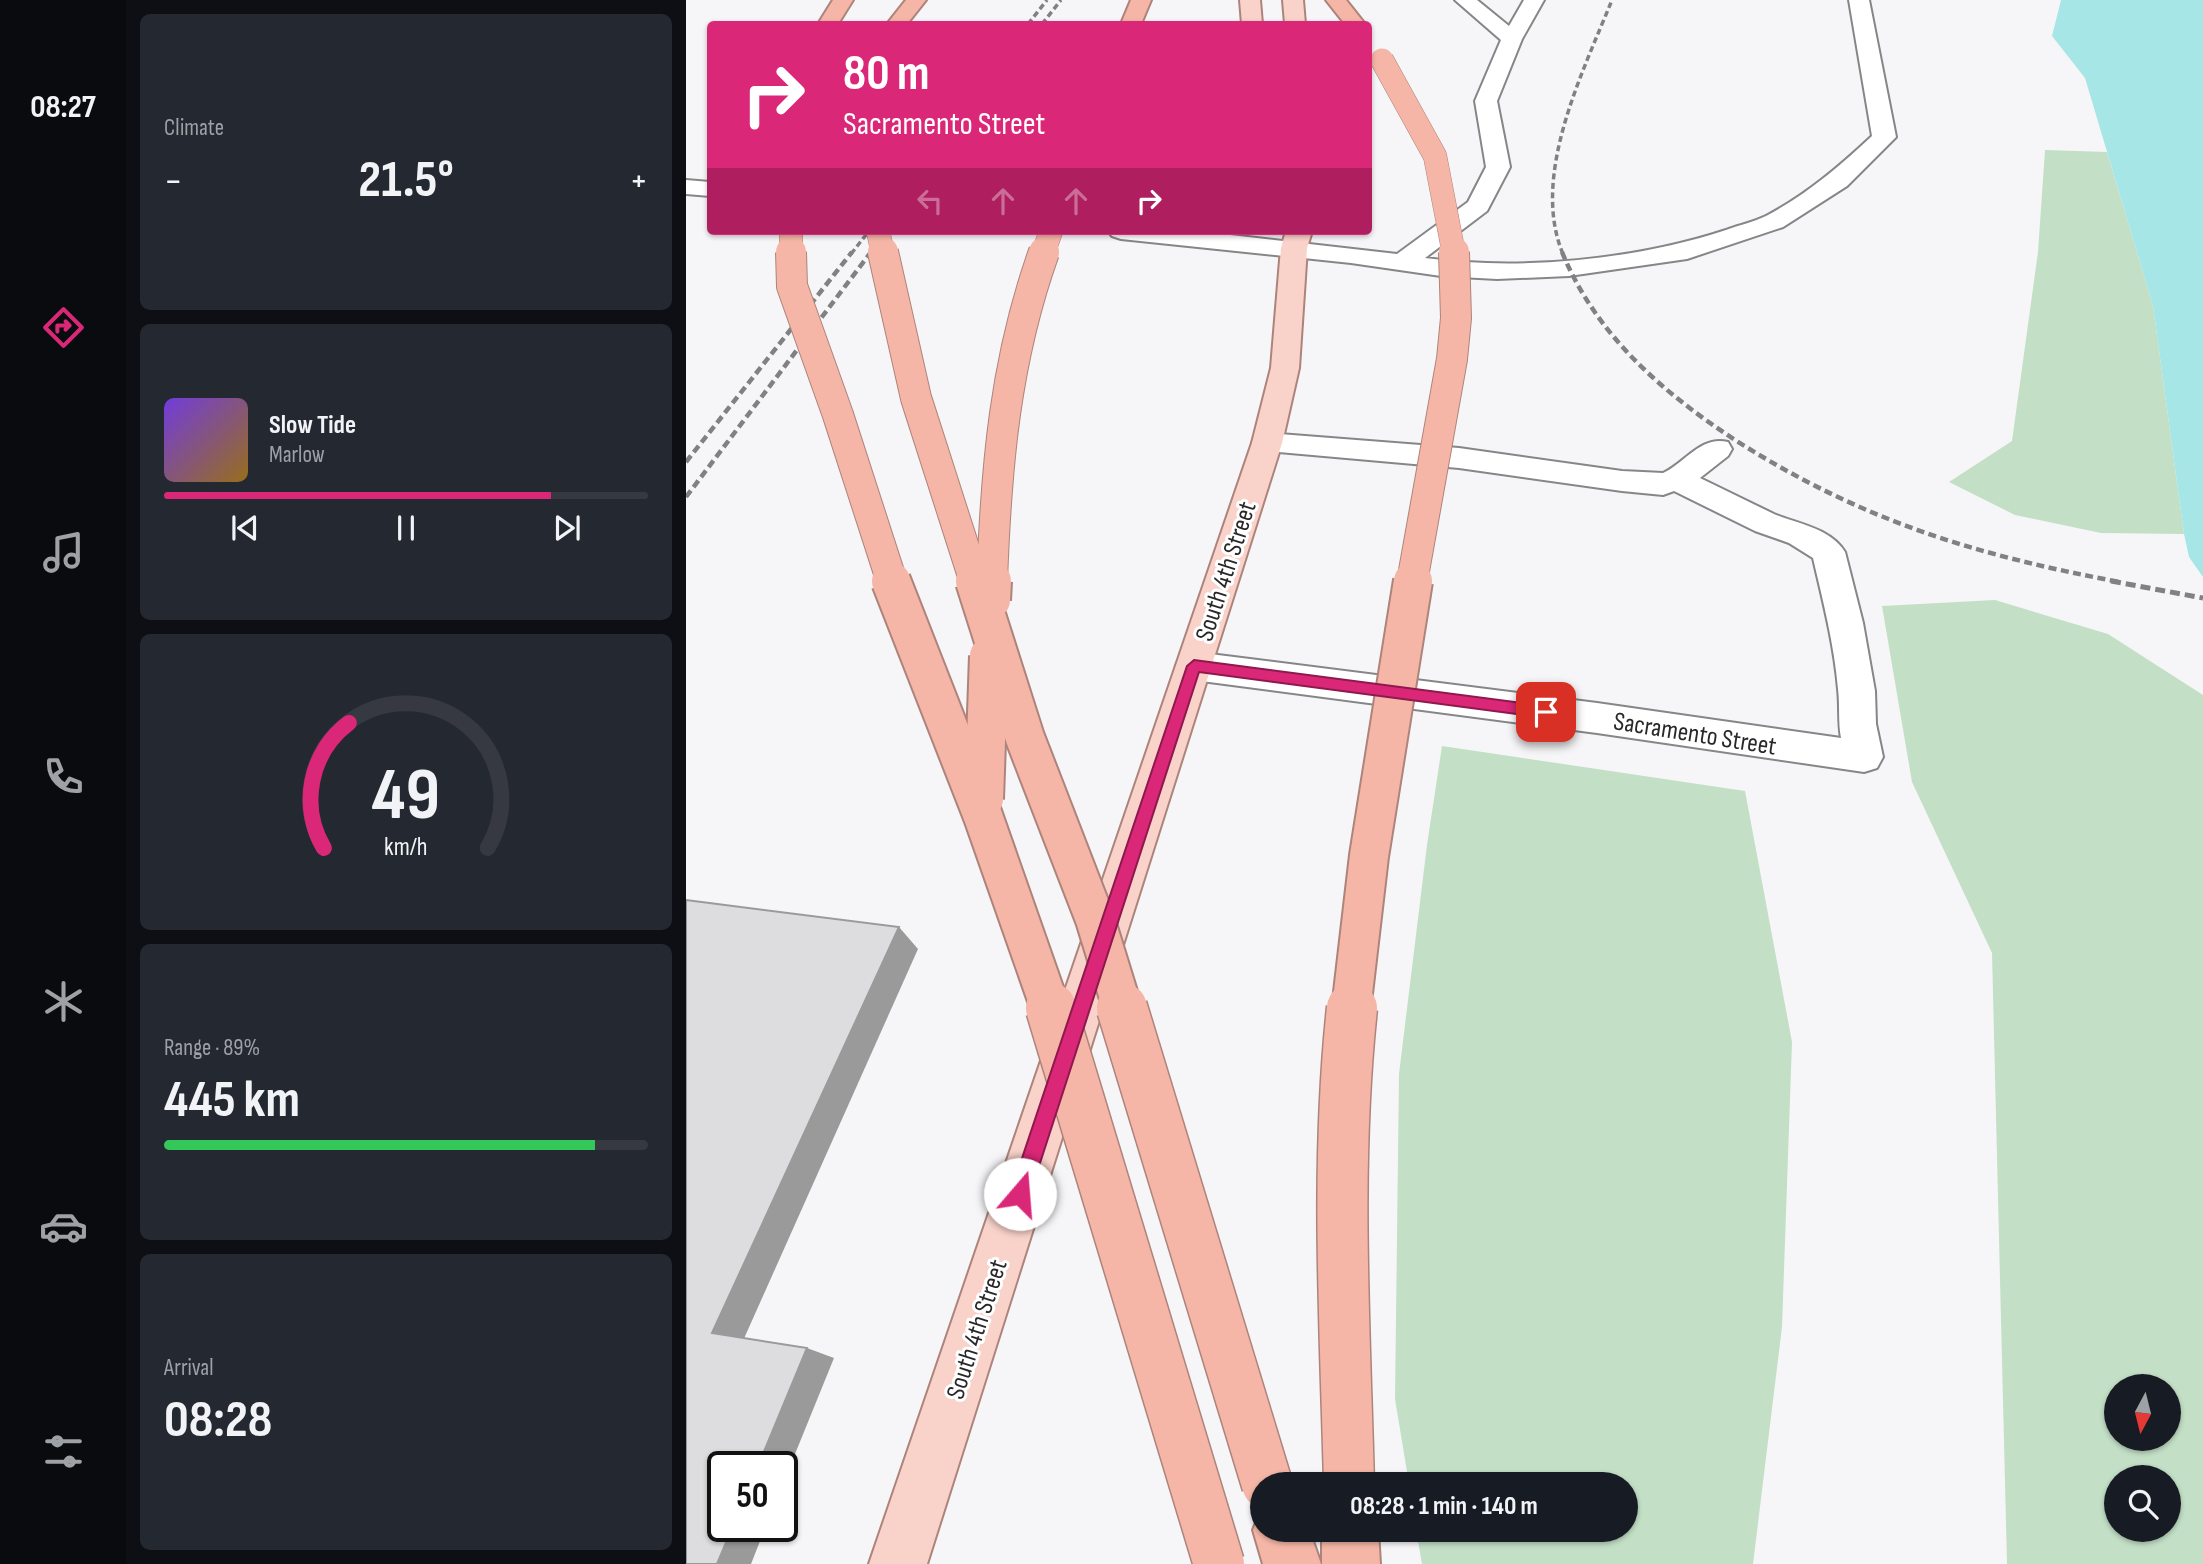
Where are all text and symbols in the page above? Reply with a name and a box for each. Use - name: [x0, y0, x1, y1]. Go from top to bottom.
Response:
- text: 80 m: [843, 45, 930, 104]
- icon: right: [728, 49, 819, 140]
- text: 08:27: [30, 88, 96, 127]
- text: Sacramento Street: [843, 105, 1045, 144]
- text: Climate: [164, 114, 224, 142]
- text: 21.5°: [358, 149, 454, 212]
- text: −: [164, 159, 183, 204]
- text: +: [629, 159, 648, 204]
- icon: left: [911, 182, 949, 220]
- icon: ahead: [984, 182, 1022, 220]
- icon: ahead: [1057, 182, 1095, 220]
- icon: right: [1130, 182, 1168, 220]
- icon: directions: [39, 303, 88, 352]
- text: Slow Tide: [269, 410, 356, 441]
- text: Marlow: [269, 441, 325, 469]
- street label: South 4th Street: [1189, 498, 1264, 645]
- icon: previous: [226, 509, 264, 547]
- icon: pause: [387, 509, 425, 547]
- icon: next: [548, 509, 586, 547]
- icon: music: [39, 528, 88, 577]
- pin: [1516, 682, 1576, 742]
- icon: arrive: [1527, 693, 1565, 731]
- street label: Sacramento Street: [1611, 706, 1778, 763]
- icon: phone: [39, 752, 88, 801]
- text: 49: [372, 752, 440, 840]
- text: km/h: [384, 832, 428, 863]
- icon: climate: [39, 977, 88, 1026]
- text: Range · 89%: [164, 1034, 260, 1062]
- text: 445 km: [164, 1069, 300, 1132]
- position arrow: [983, 1157, 1057, 1231]
- icon: car: [39, 1202, 88, 1251]
- street label: South 4th Street: [940, 1256, 1015, 1403]
- text: Arrival: [164, 1354, 213, 1382]
- north arrow: [2104, 1374, 2180, 1451]
- map controls: [2104, 1374, 2181, 1542]
- text: 08:28: [164, 1389, 272, 1452]
- icon: filters: [39, 1427, 88, 1476]
- speed limit sign: 50: [707, 1451, 798, 1542]
- button: search: [2104, 1465, 2181, 1542]
- text: 08:28 · 1 min · 140 m: [1350, 1491, 1538, 1522]

